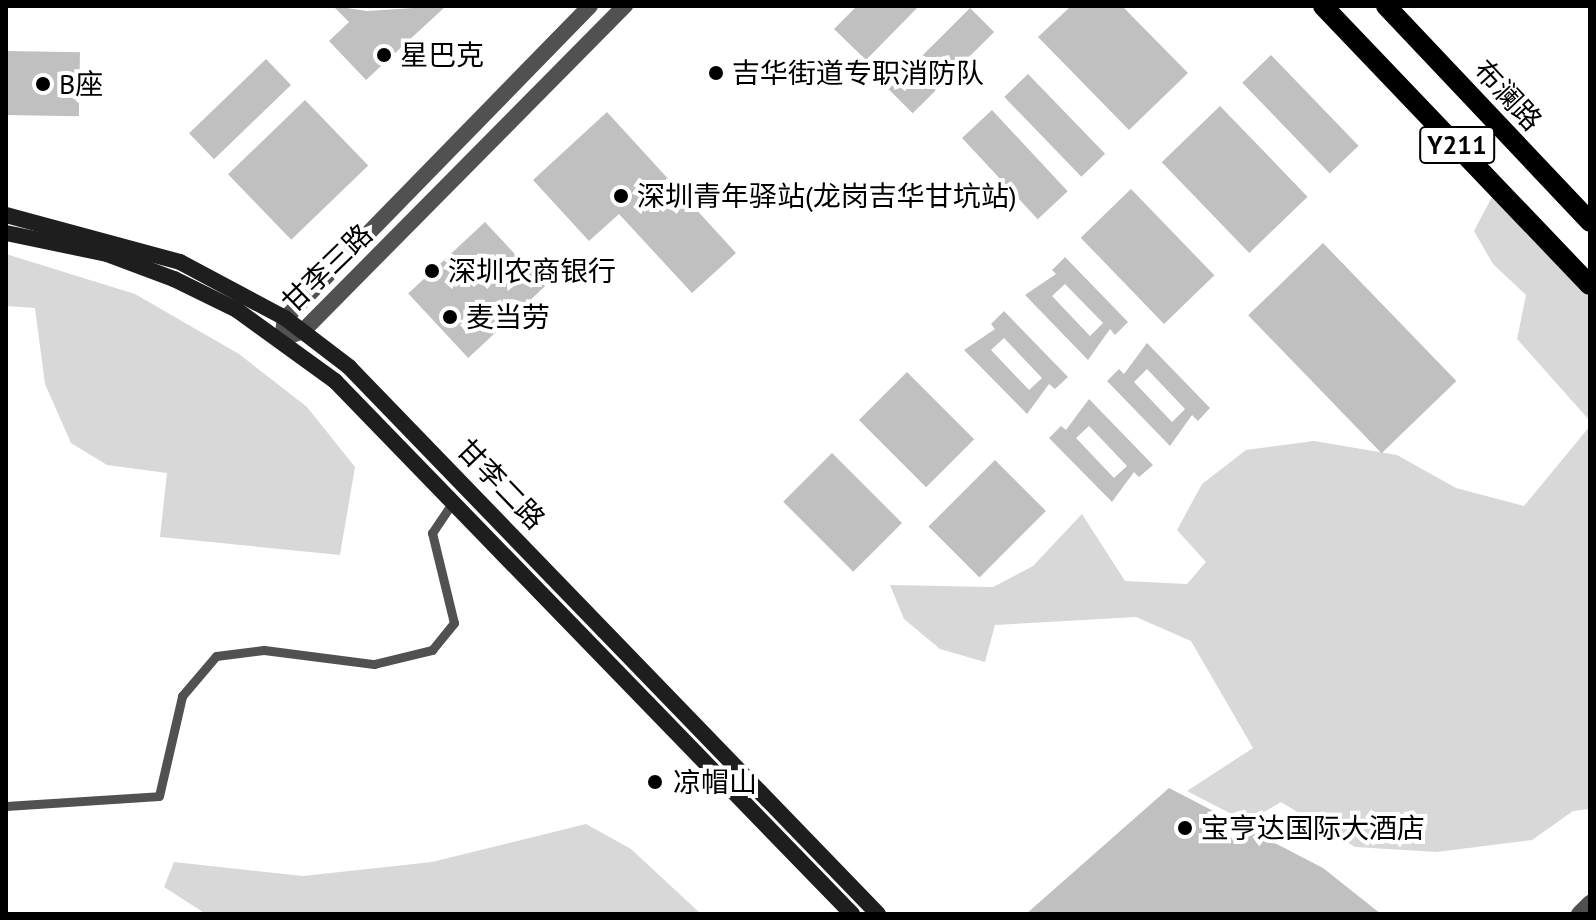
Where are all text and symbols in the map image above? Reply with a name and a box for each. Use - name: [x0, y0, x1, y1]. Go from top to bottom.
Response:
- place label: 星巴克: [400, 38, 484, 72]
- marker: 星巴克: [375, 46, 393, 64]
- street label: 布澜路: [1467, 53, 1549, 137]
- place label: 吉华街道专职消防队: [732, 56, 984, 90]
- marker: 吉华街道专职消防队: [707, 64, 725, 82]
- place label: B座: [59, 67, 103, 101]
- marker: B座: [34, 75, 52, 93]
- road number: Y211: [1419, 123, 1495, 167]
- place label: 深圳青年驿站(龙岗吉华甘坑站): [637, 179, 1017, 213]
- marker: 深圳青年驿站(龙岗吉华甘坑站): [612, 187, 630, 205]
- street label: 甘李三路: [275, 217, 379, 319]
- place label: 深圳农商银行: [448, 254, 616, 288]
- marker: 深圳农商银行: [423, 262, 441, 280]
- place label: 麦当劳: [466, 300, 550, 334]
- marker: 麦当劳: [441, 308, 459, 326]
- street label: 甘李二路: [450, 432, 552, 536]
- place label: 凉帽山: [673, 765, 757, 799]
- marker: 凉帽山: [644, 771, 666, 793]
- place label: 宝亨达国际大酒店: [1201, 811, 1425, 845]
- marker: 宝亨达国际大酒店: [1176, 819, 1194, 837]

